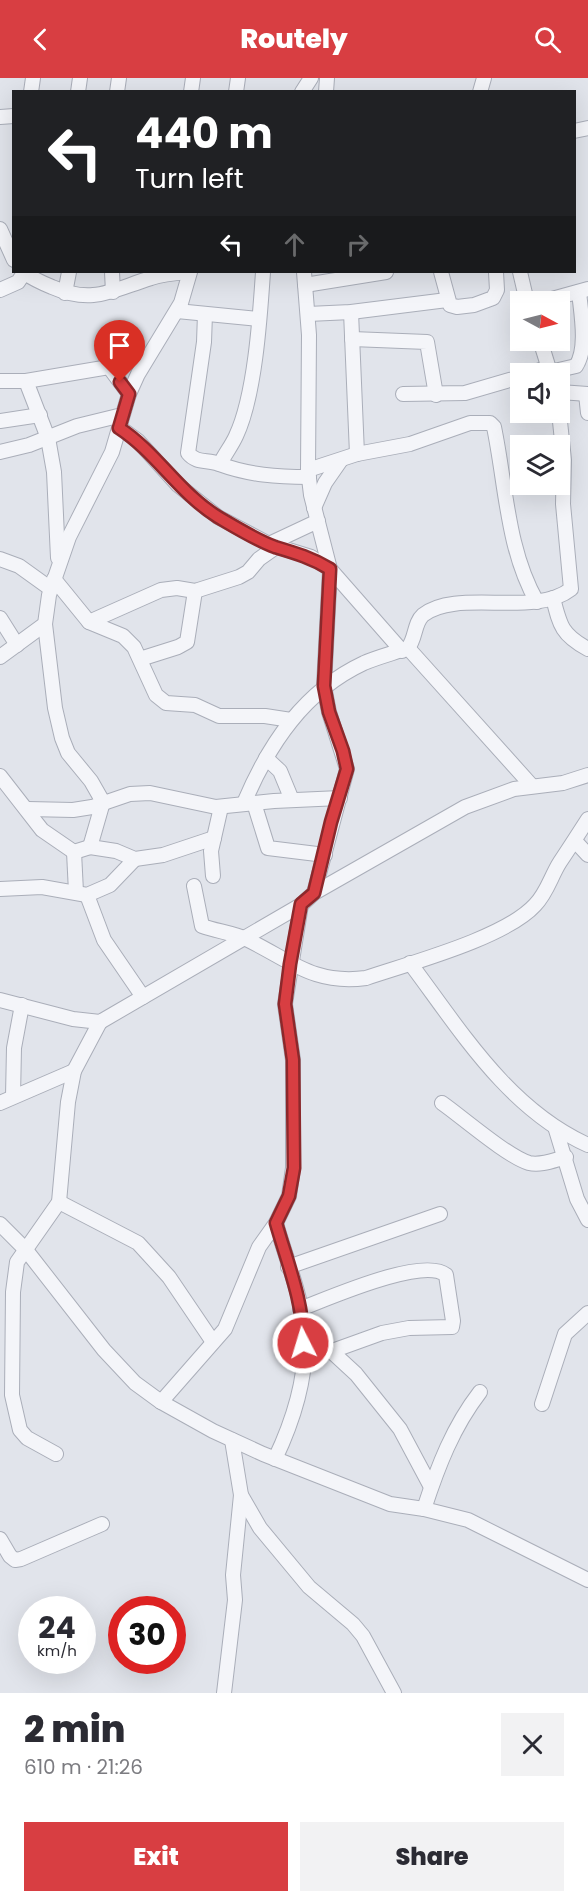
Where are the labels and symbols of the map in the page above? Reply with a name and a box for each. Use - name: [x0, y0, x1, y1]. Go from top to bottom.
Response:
- north arrow: [510, 291, 570, 351]
- pin: [94, 320, 145, 382]
- position arrow: [271, 1311, 335, 1375]
- speed limit sign: 30: [108, 1596, 186, 1674]

